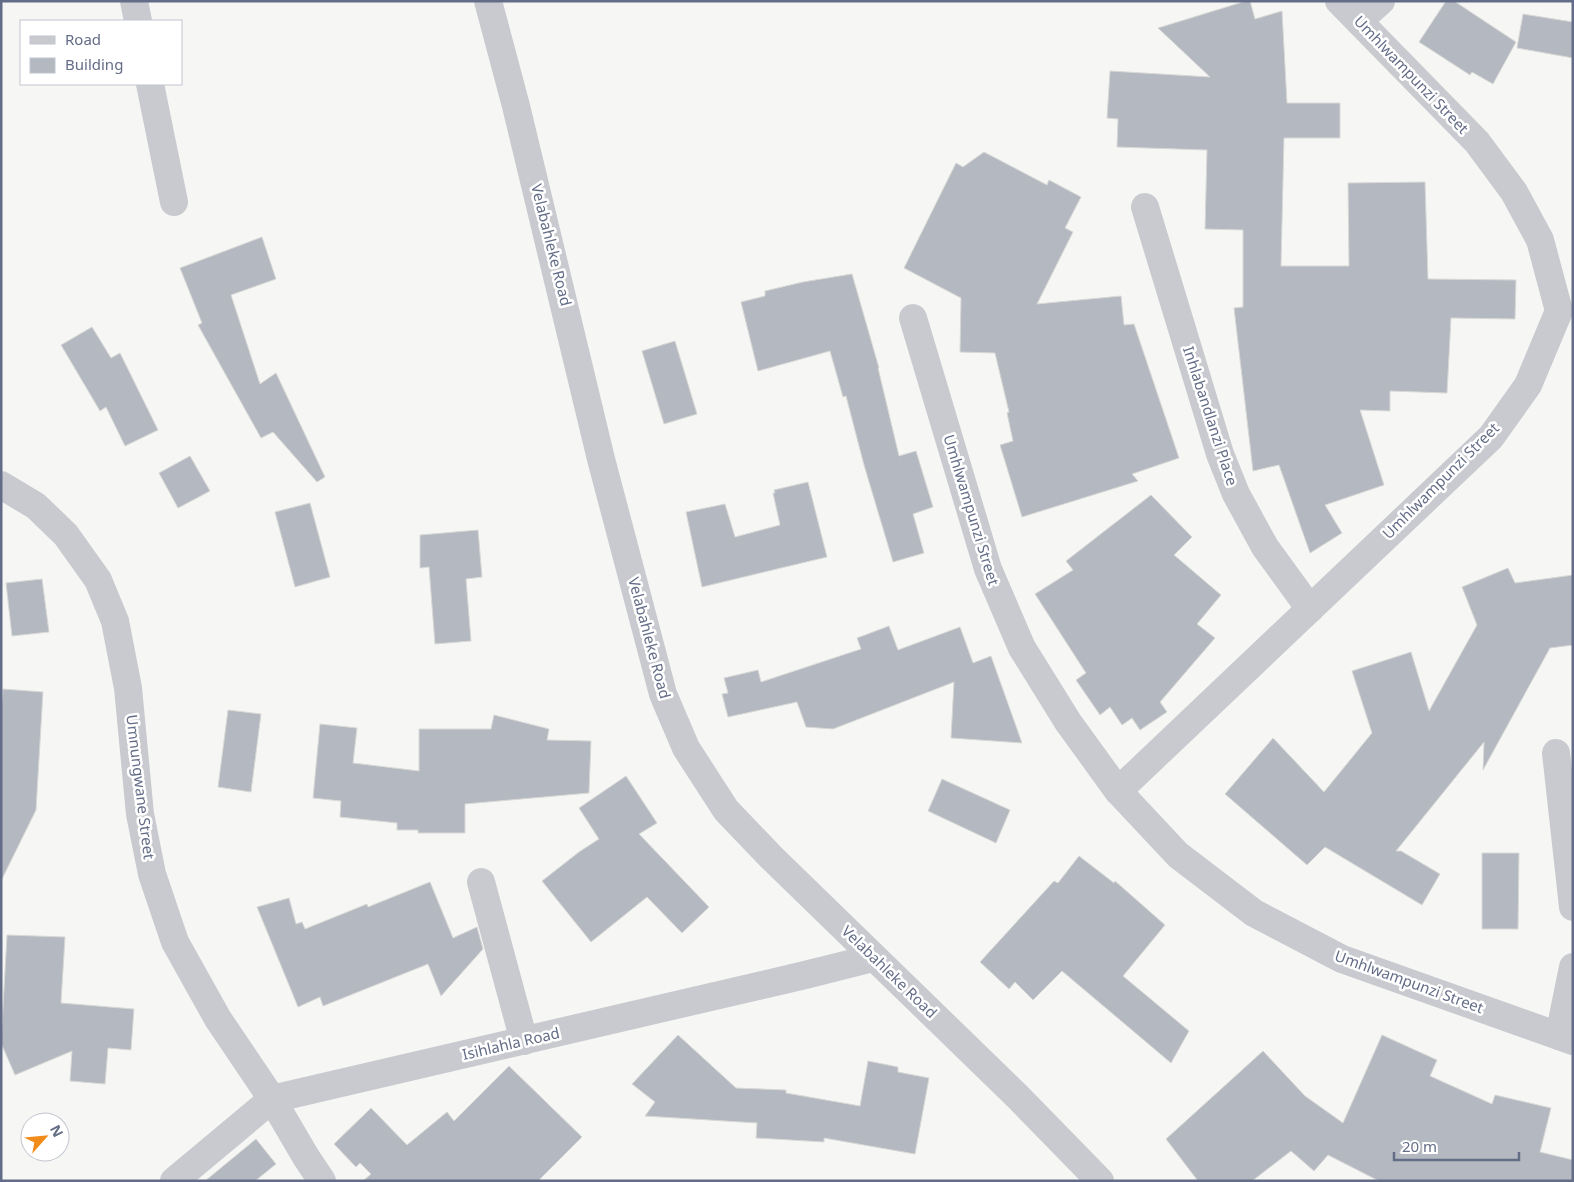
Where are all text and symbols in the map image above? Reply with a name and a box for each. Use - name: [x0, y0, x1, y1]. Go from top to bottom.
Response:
- street label: Umhlwampunzi Street: [1350, 11, 1474, 138]
- legend: [20, 20, 182, 85]
- text: Road: [65, 29, 101, 49]
- text: Building: [65, 54, 123, 74]
- street label: Velabahleke Road: [527, 182, 577, 308]
- street label: Inhlabandlanzi Place: [1179, 343, 1243, 488]
- street label: Umhlwampunzi Street: [1378, 417, 1503, 543]
- street label: Umhlwampunzi Street: [939, 432, 1005, 588]
- street label: Velabahleke Road: [624, 575, 676, 701]
- street label: Umnungwane Street: [122, 713, 160, 861]
- street label: Velabahleke Road: [838, 921, 942, 1022]
- street label: Umhlwampunzi Street: [1332, 945, 1487, 1017]
- street label: Isihlahla Road: [460, 1022, 561, 1064]
- north arrow: [20, 1112, 70, 1162]
- text: N: [46, 1121, 68, 1140]
- scale bar: [1394, 1130, 1519, 1162]
- text: 20 m: [1402, 1136, 1437, 1156]

